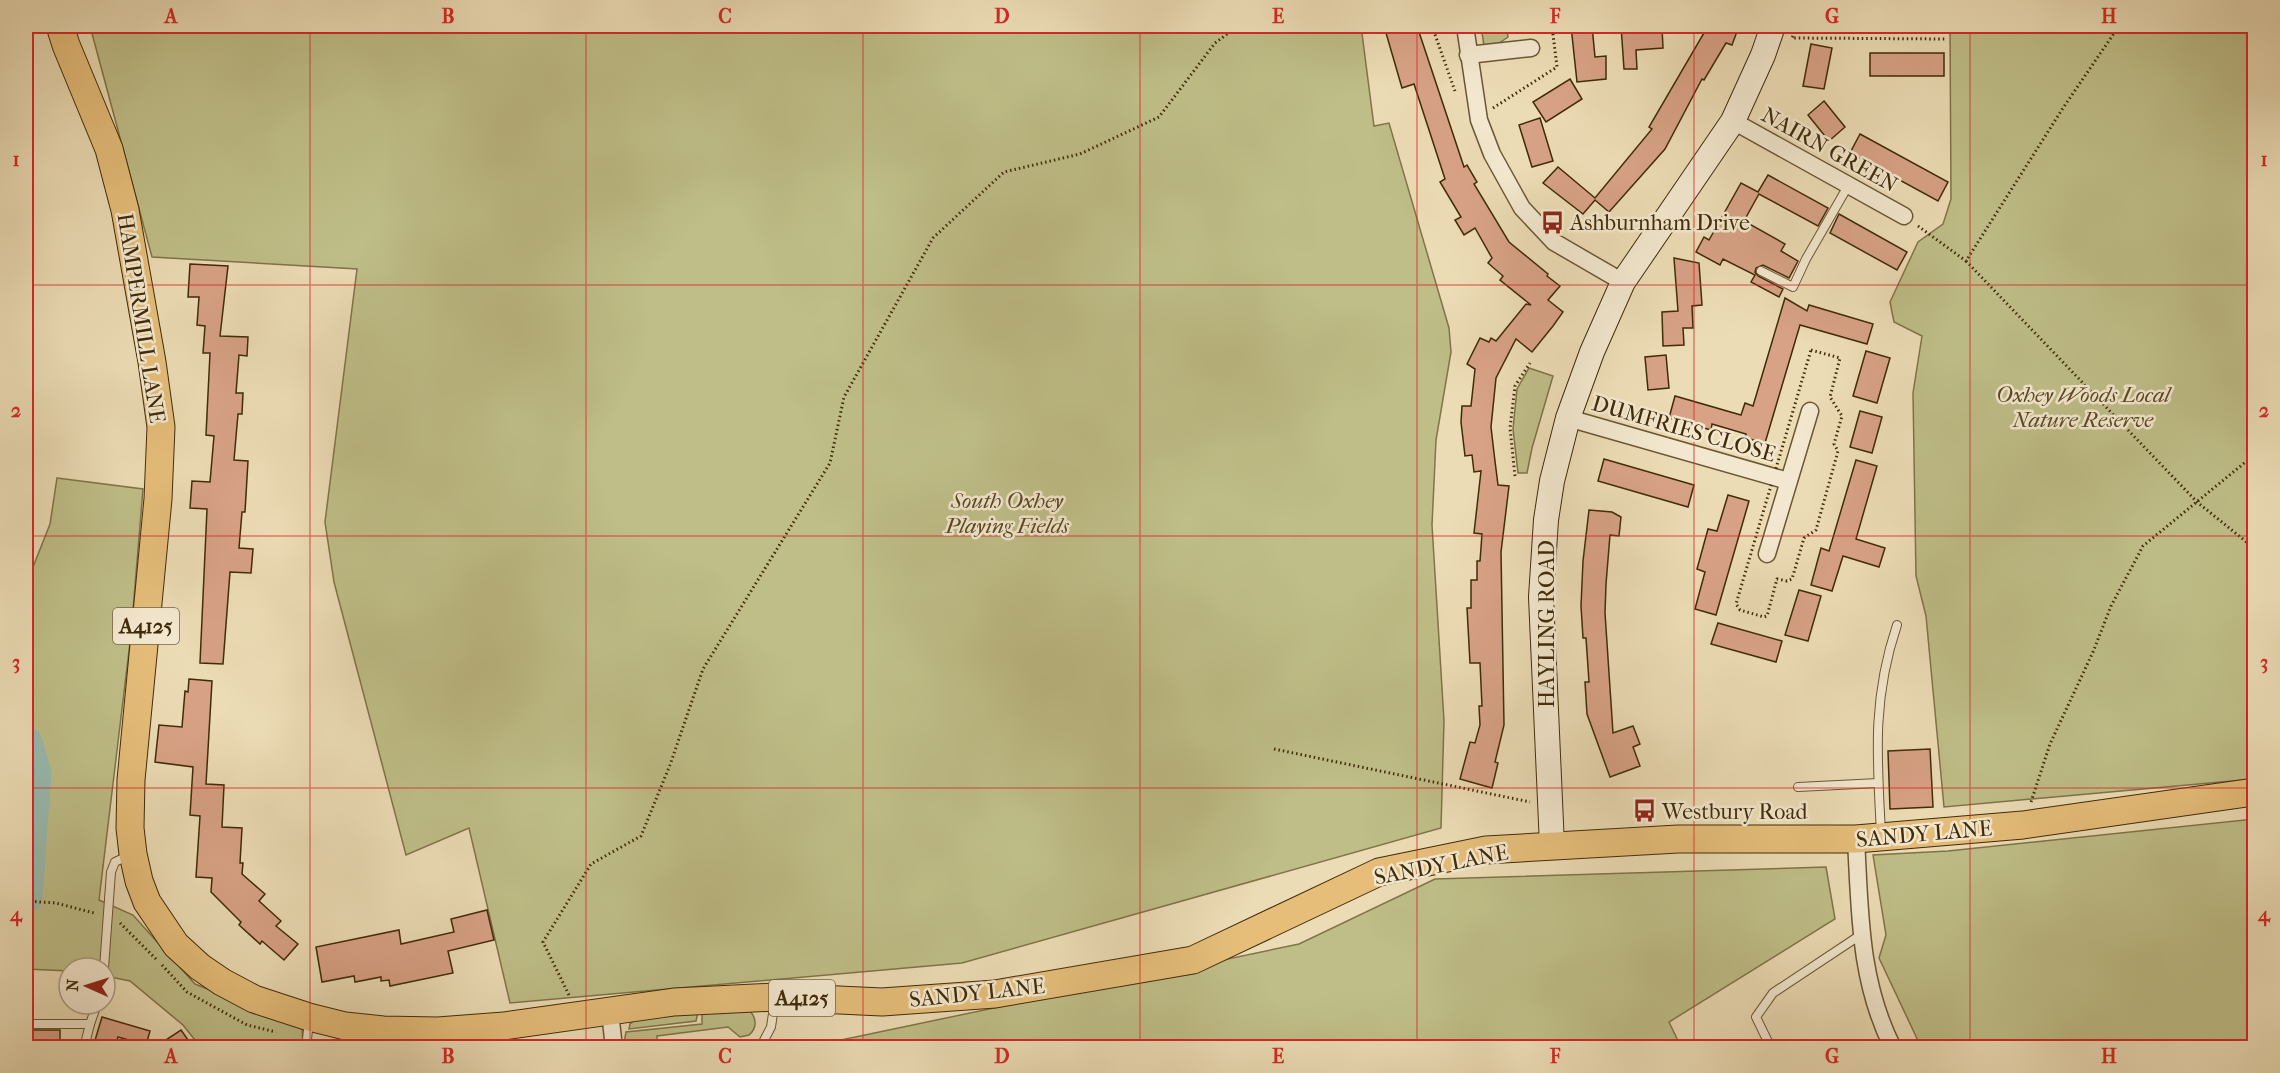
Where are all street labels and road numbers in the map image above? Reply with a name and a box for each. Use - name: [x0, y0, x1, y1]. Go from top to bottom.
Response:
- street label: NAIRN GREEN: [1757, 102, 1902, 198]
- street label: HAMPERMILL LANE: [112, 211, 170, 425]
- street label: DUMFRIES CLOSE: [1589, 390, 1779, 468]
- street label: HAYLING ROAD: [1534, 540, 1560, 708]
- road number: A4125: [113, 608, 179, 644]
- street label: SANDY LANE: [1855, 815, 1993, 853]
- street label: SANDY LANE: [1372, 839, 1511, 891]
- street label: SANDY LANE: [908, 973, 1046, 1013]
- road number: A4125: [769, 980, 835, 1016]

